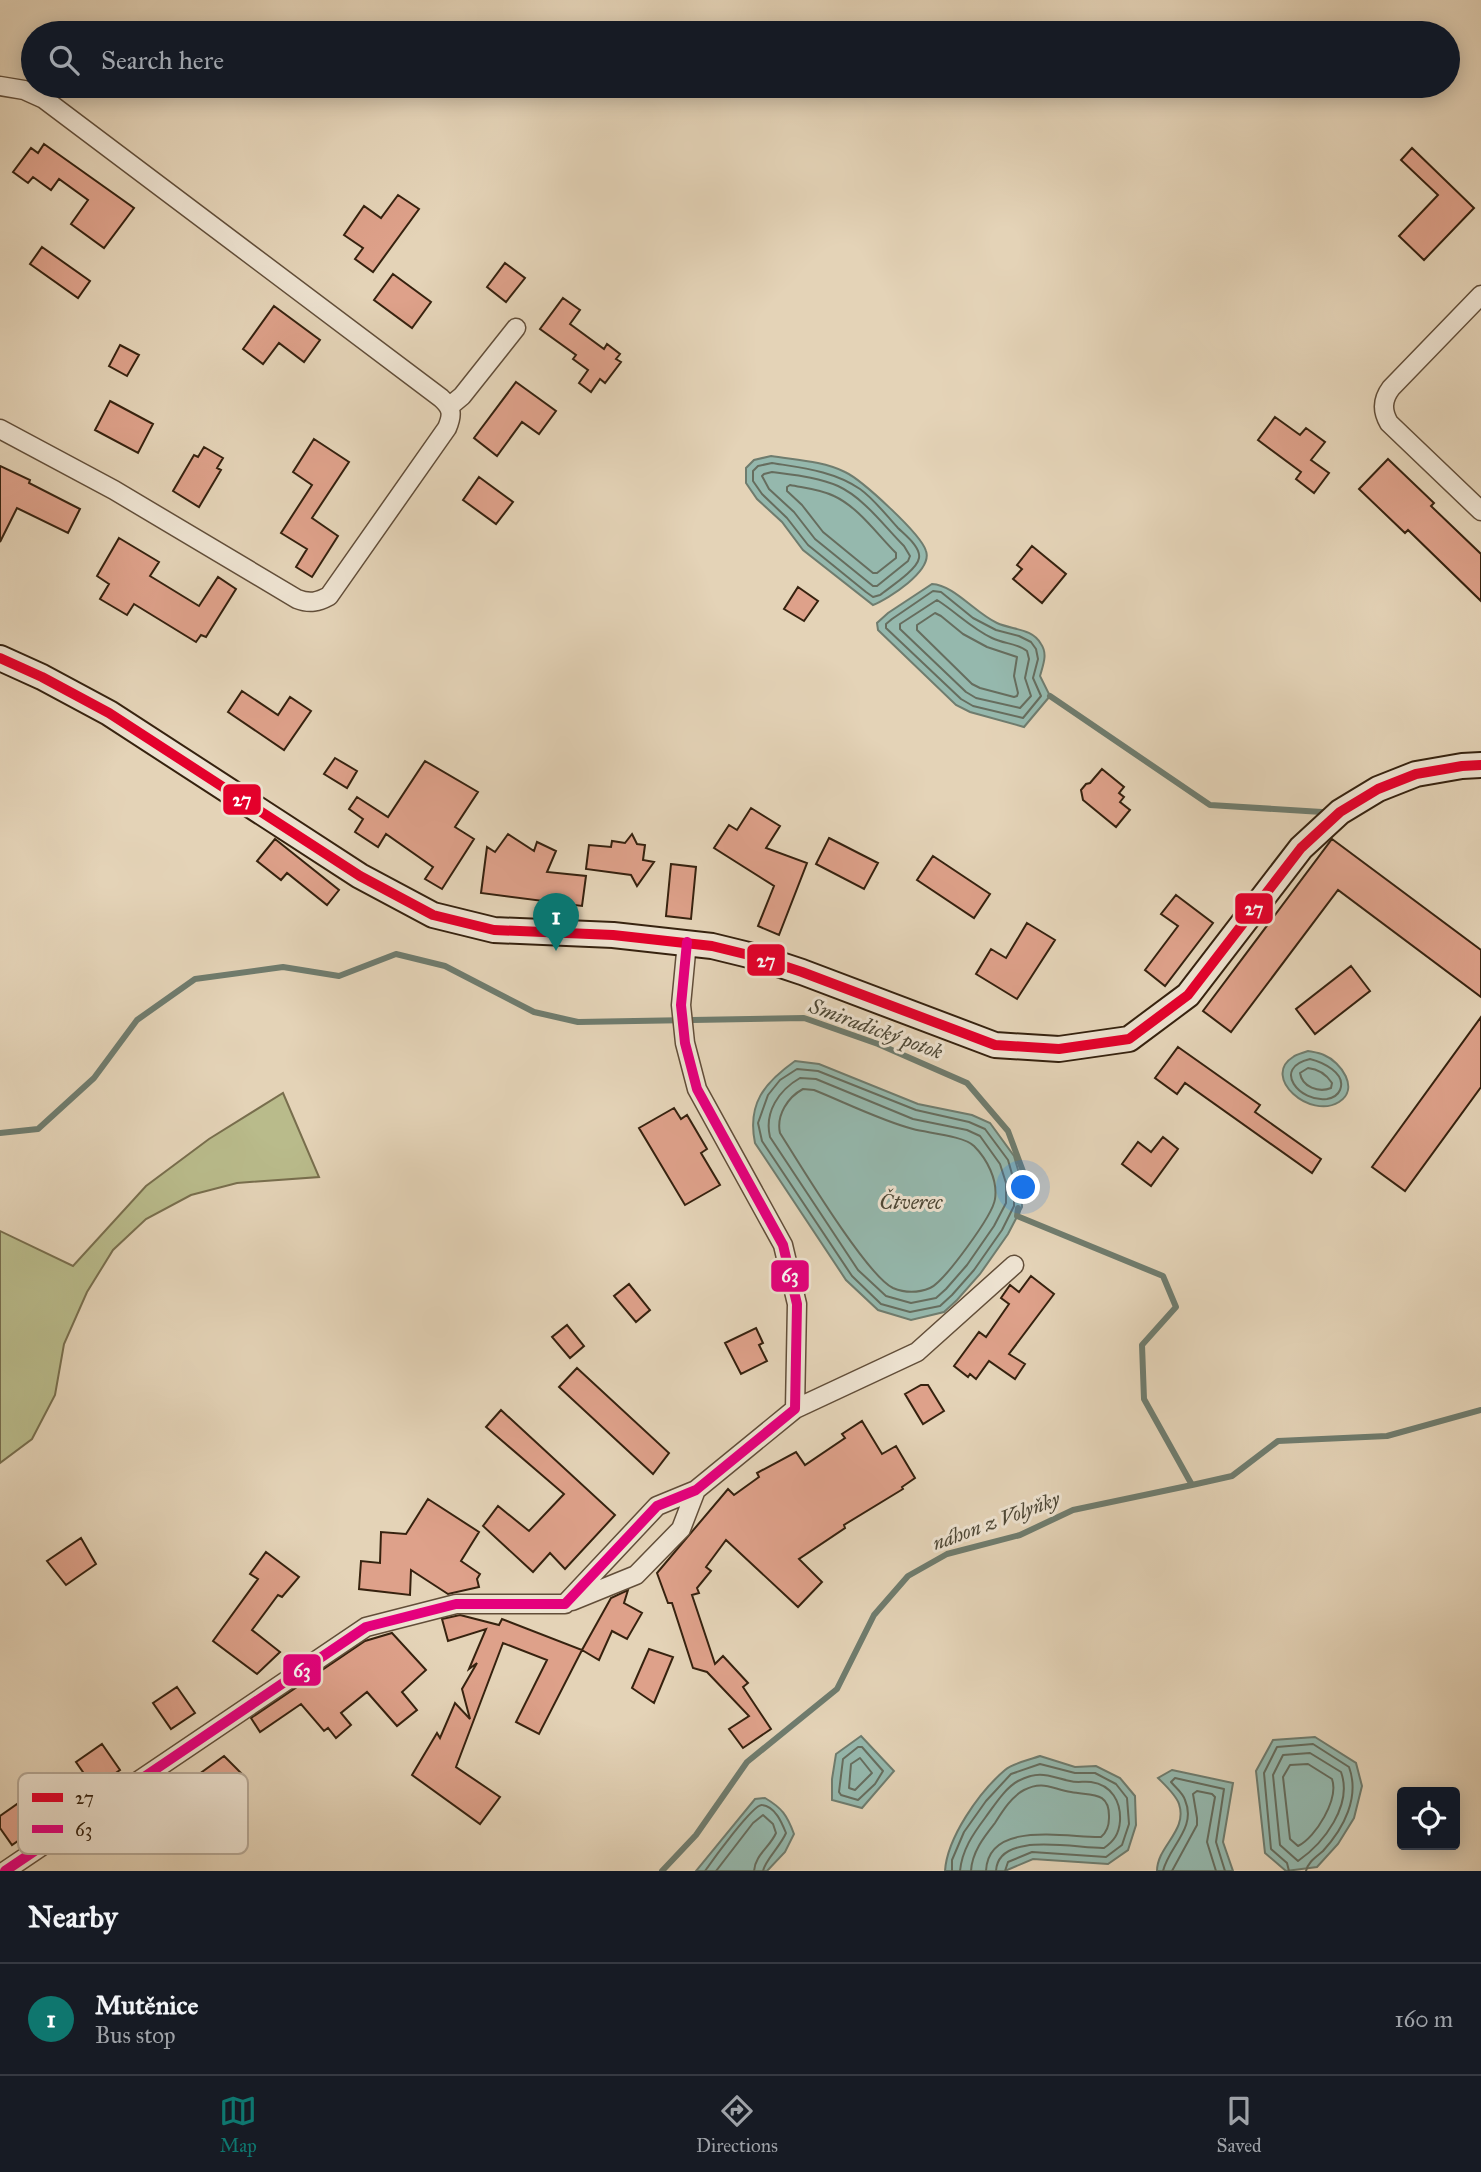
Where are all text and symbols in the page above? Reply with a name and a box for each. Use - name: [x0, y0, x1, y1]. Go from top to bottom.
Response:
- search box: [21, 21, 1460, 98]
- icon: search: [45, 41, 83, 79]
- text: Search here: [101, 44, 224, 76]
- line badge: 27: [222, 783, 262, 816]
- text: 27: [233, 788, 252, 811]
- line badge: 27: [1234, 892, 1274, 925]
- pin: 1: [533, 893, 579, 951]
- text: 27: [1245, 897, 1264, 920]
- line badge: 27: [746, 943, 786, 977]
- text: 27: [757, 949, 776, 972]
- water label: Smiradický potok: [805, 992, 947, 1065]
- your location: [1006, 1170, 1040, 1204]
- water label: Čtverec: [879, 1188, 943, 1215]
- line badge: 63: [770, 1259, 810, 1293]
- text: 63: [781, 1264, 799, 1288]
- water label: náhon z Volyňky: [929, 1485, 1064, 1556]
- line badge: 63: [282, 1653, 322, 1687]
- text: 63: [293, 1659, 311, 1683]
- legend: [18, 1773, 248, 1854]
- text: 27: [75, 1786, 94, 1809]
- map controls: [1397, 1787, 1460, 1850]
- button: locate: [1397, 1787, 1460, 1850]
- text: 63: [75, 1818, 92, 1841]
- text: Nearby: [28, 1899, 118, 1935]
- text: Mutěnice: [95, 1989, 198, 2021]
- text: 1: [46, 2005, 56, 2033]
- text: 160 m: [1395, 2005, 1453, 2033]
- text: Bus stop: [95, 2021, 176, 2049]
- tab: Map: [219, 2092, 257, 2157]
- tab: Directions: [696, 2092, 778, 2157]
- tab: Saved: [1217, 2092, 1262, 2157]

